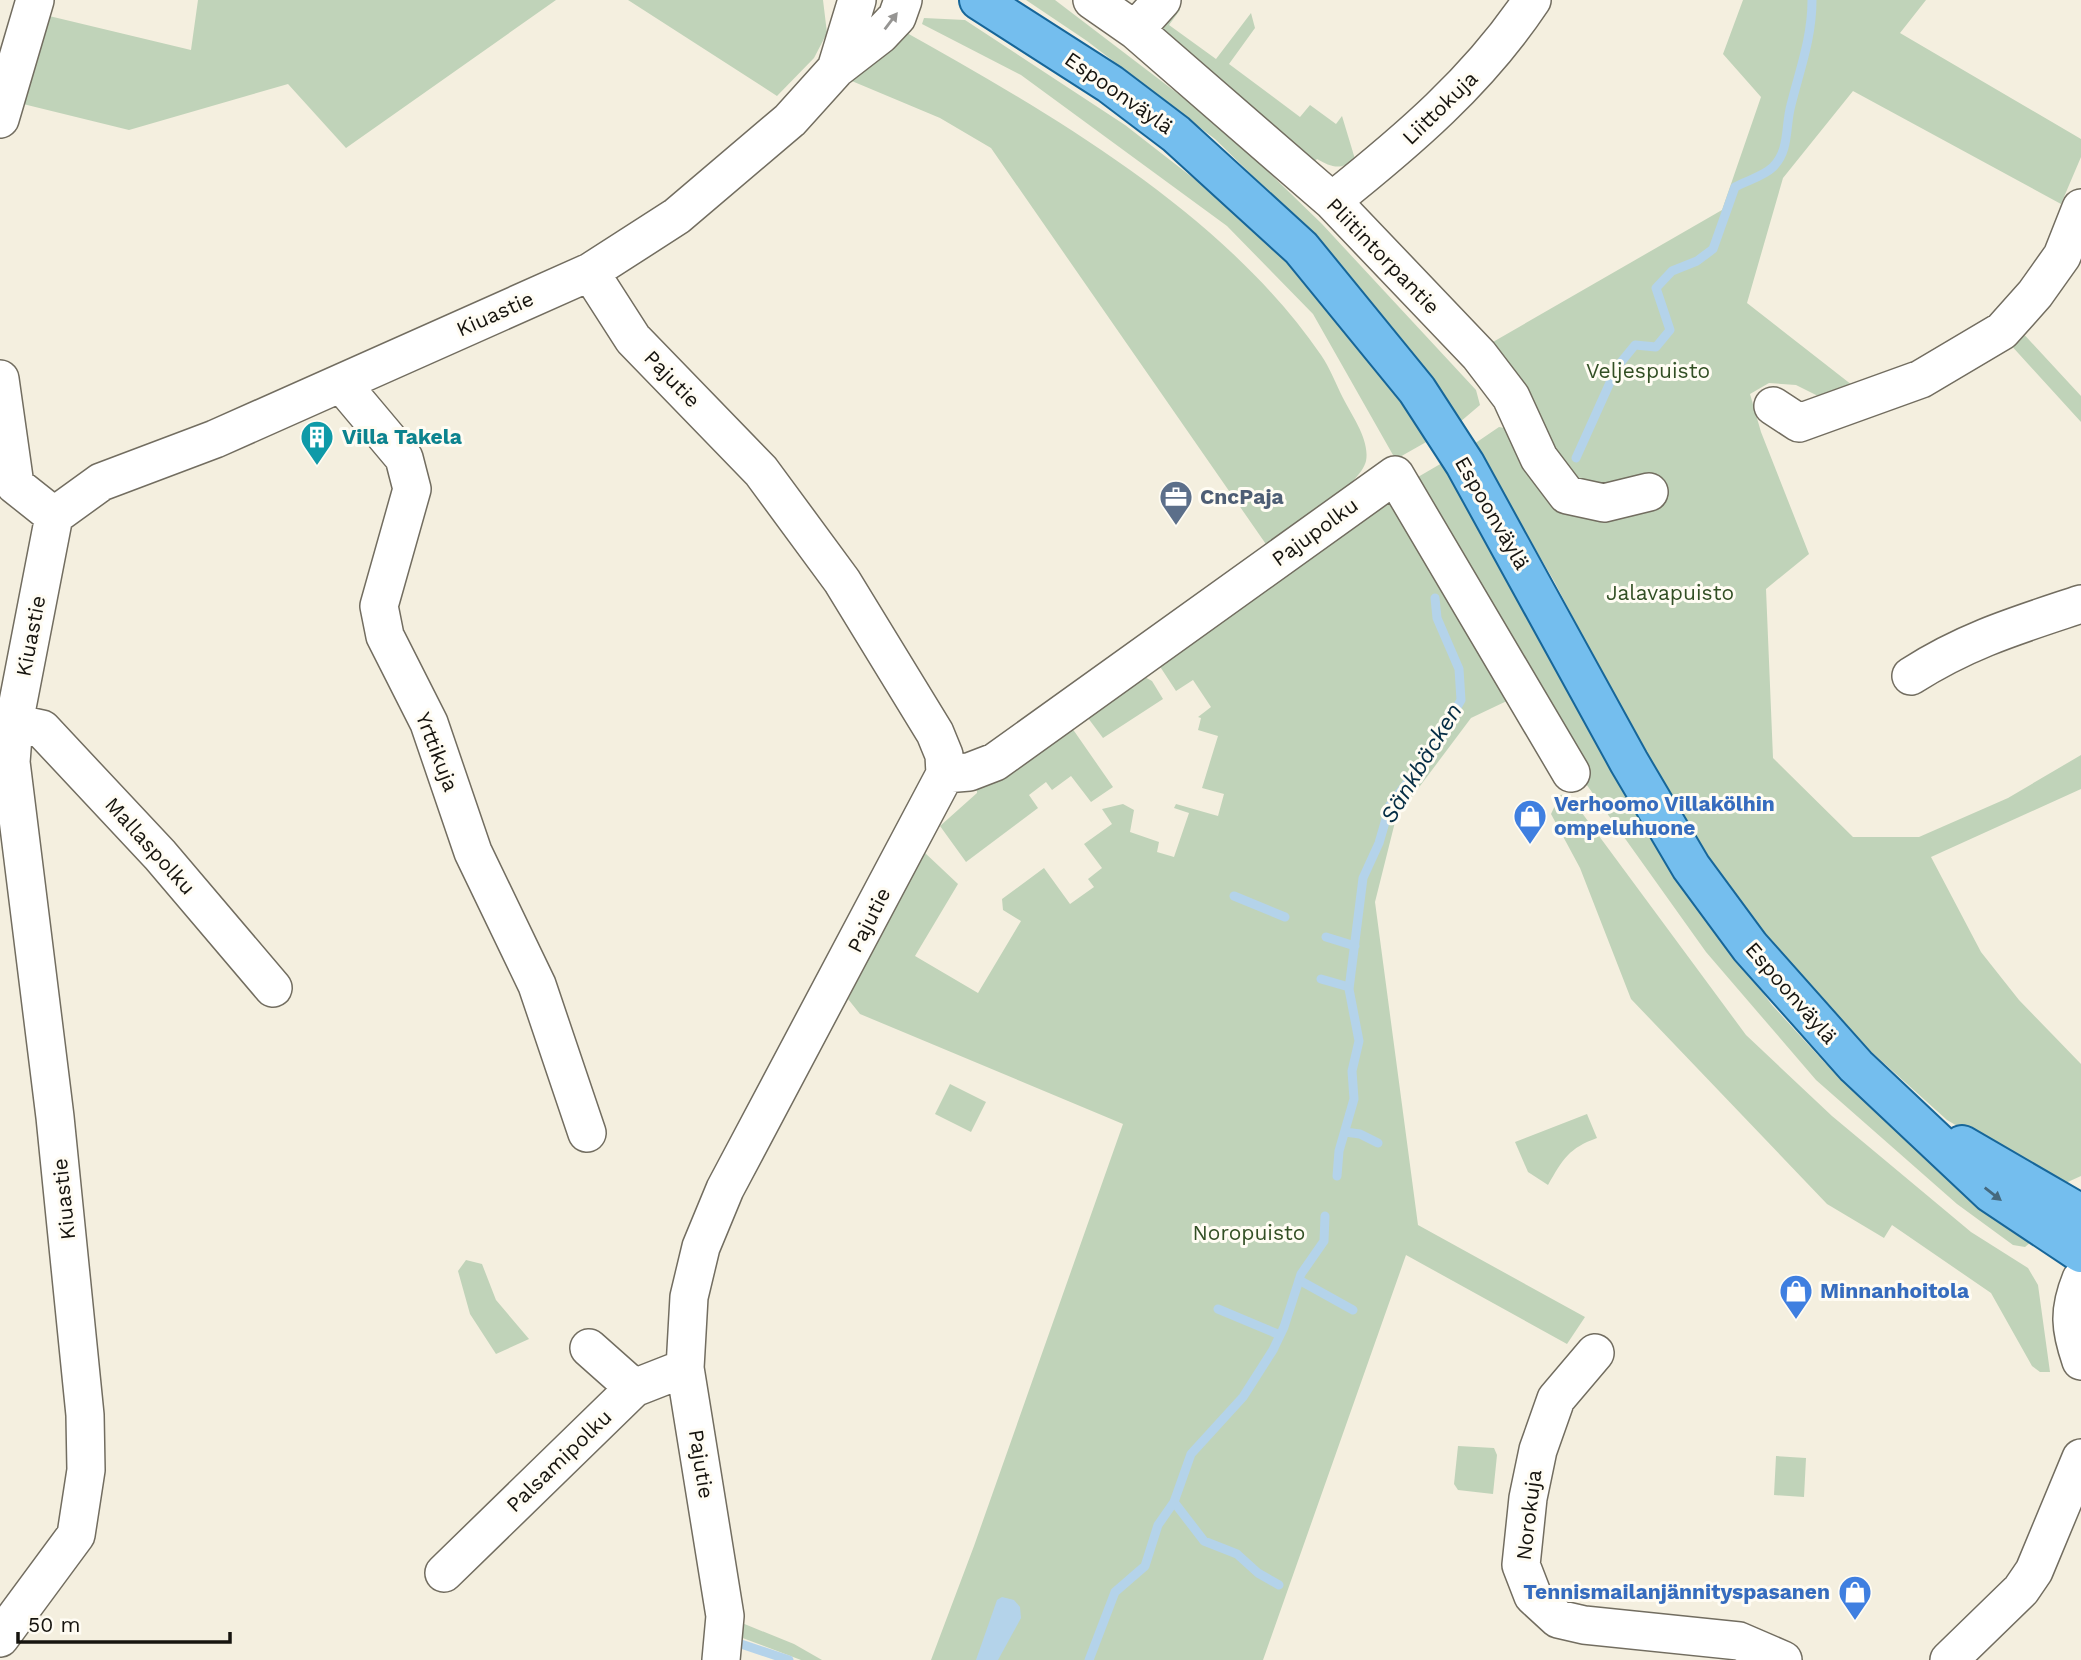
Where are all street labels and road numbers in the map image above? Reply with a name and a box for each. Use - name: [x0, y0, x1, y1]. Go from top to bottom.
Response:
- street label: Espoonväylä: [1060, 46, 1178, 139]
- street label: Liittokuja: [1397, 66, 1483, 150]
- street label: Pliitintorpantie: [1322, 192, 1445, 319]
- street label: Kiuastie: [452, 285, 537, 342]
- street label: Pajutie: [639, 345, 706, 412]
- street label: Espoonväylä: [1450, 452, 1535, 574]
- street label: Pajupolku: [1267, 492, 1363, 571]
- street label: Kiuastie: [10, 593, 51, 678]
- street label: Yrttikuja: [411, 709, 464, 795]
- street label: Mallaspolku: [100, 792, 201, 900]
- street label: Pajutie: [842, 883, 896, 957]
- street label: Espoonväylä: [1740, 937, 1842, 1049]
- street label: Kiuastie: [47, 1157, 80, 1241]
- street label: Palsamipolku: [501, 1404, 617, 1517]
- street label: Pajutie: [684, 1428, 719, 1500]
- street label: Norokuja: [1511, 1468, 1546, 1562]

